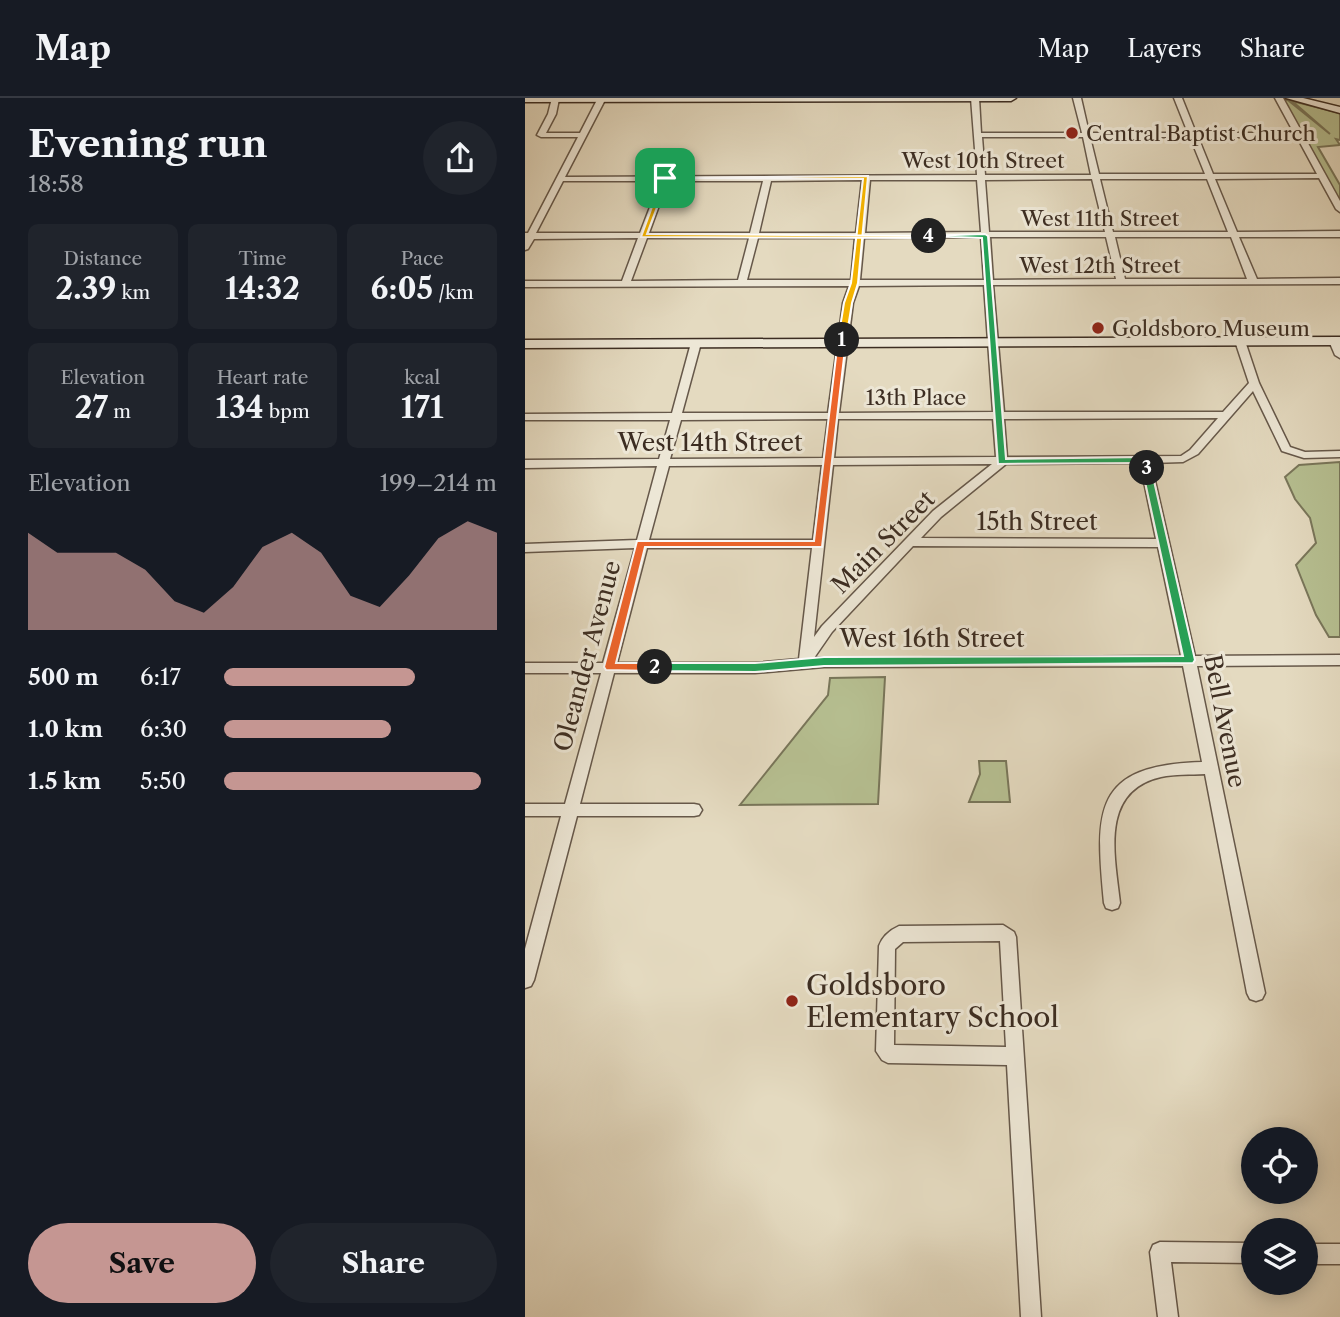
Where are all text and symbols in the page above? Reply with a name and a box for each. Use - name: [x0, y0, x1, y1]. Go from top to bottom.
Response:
- text: Map: [35, 28, 111, 69]
- text: Map: [1038, 34, 1089, 63]
- text: Layers: [1127, 34, 1202, 63]
- text: Share: [1240, 34, 1305, 63]
- text: Evening run: [28, 120, 268, 167]
- button: share: [423, 121, 497, 195]
- place label: Central Baptist Church: [1086, 121, 1316, 146]
- marker: Central Baptist Church: [1064, 125, 1080, 141]
- pin: [635, 148, 695, 208]
- street label: West 10th Street: [901, 148, 1065, 173]
- icon: arrive: [646, 159, 684, 197]
- text: 18:58: [28, 170, 84, 198]
- street label: West 11th Street: [1020, 206, 1180, 231]
- pin: 4: [911, 218, 947, 254]
- text: 4: [923, 224, 934, 247]
- text: Distance: [64, 247, 142, 270]
- text: Time: [238, 247, 287, 270]
- text: Pace: [401, 247, 444, 270]
- street label: West 12th Street: [1018, 253, 1181, 278]
- text: 2.39: [56, 270, 116, 307]
- text: 14:32: [225, 270, 300, 307]
- text: 6:05: [371, 270, 433, 307]
- text: km: [116, 281, 150, 304]
- text: /km: [433, 281, 474, 304]
- place label: Goldsboro Museum: [1112, 316, 1310, 341]
- marker: Goldsboro Museum: [1090, 320, 1106, 336]
- pin: 1: [825, 322, 859, 358]
- text: 1: [837, 328, 846, 351]
- text: Elevation: [60, 366, 145, 389]
- text: Heart rate: [217, 366, 308, 389]
- text: kcal: [404, 366, 440, 389]
- street label: 13th Place: [866, 385, 966, 410]
- text: 27: [75, 389, 108, 426]
- text: 134: [215, 389, 264, 426]
- text: 171: [401, 389, 443, 426]
- text: m: [108, 400, 131, 423]
- text: bpm: [264, 400, 310, 423]
- street label: West 14th Street: [617, 428, 803, 457]
- pin: 3: [1129, 450, 1165, 486]
- text: 3: [1141, 456, 1152, 479]
- text: Elevation: [28, 469, 131, 497]
- text: 199–214 m: [380, 469, 497, 497]
- street label: Main Street: [826, 484, 941, 599]
- street label: 15th Street: [976, 507, 1098, 536]
- street label: Oleander Avenue: [548, 557, 626, 755]
- street label: West 16th Street: [839, 624, 1025, 653]
- pin: 2: [638, 650, 673, 684]
- street label: Bell Avenue: [1198, 652, 1252, 790]
- text: 2: [649, 655, 660, 678]
- text: 500 m: [28, 663, 99, 691]
- text: 6:17: [140, 663, 181, 691]
- text: 1.0 km: [28, 715, 103, 743]
- text: 6:30: [140, 715, 187, 743]
- text: 1.5 km: [28, 767, 101, 795]
- text: 5:50: [140, 767, 186, 795]
- place label: Goldsboro Elementary School: [806, 968, 1059, 1034]
- marker: Goldsboro Elementary School: [784, 993, 800, 1009]
- map controls: [1241, 1127, 1318, 1295]
- button: locate: [1241, 1127, 1318, 1204]
- button: layers: [1241, 1218, 1318, 1295]
- button: Save: [28, 1223, 256, 1303]
- button: Share: [270, 1223, 497, 1303]

